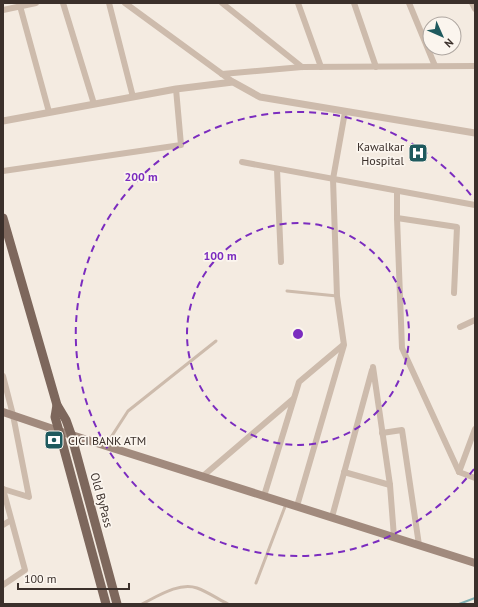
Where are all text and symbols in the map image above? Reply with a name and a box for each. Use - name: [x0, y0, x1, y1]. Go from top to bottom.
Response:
- north arrow: [422, 16, 462, 56]
- text: N: [442, 36, 457, 51]
- place label: Kawalkar Hospital: [357, 139, 404, 168]
- hospital icon: Kawalkar Hospital: [407, 142, 429, 164]
- text: 200 m: [124, 169, 158, 184]
- text: 100 m: [203, 248, 237, 263]
- centre of rings: [291, 327, 305, 341]
- bank icon: CICI BANK ATM: [43, 429, 65, 451]
- place label: CICI BANK ATM: [68, 433, 146, 448]
- street label: Old ByPass: [87, 471, 117, 529]
- scale bar: [18, 565, 129, 591]
- text: 100 m: [24, 571, 57, 586]

